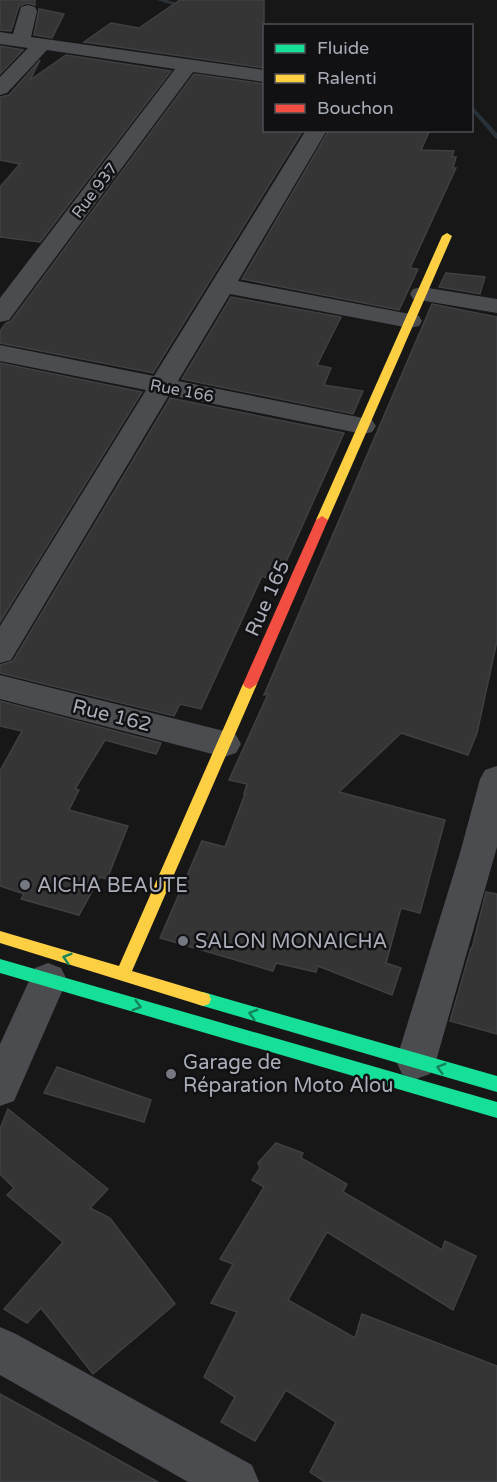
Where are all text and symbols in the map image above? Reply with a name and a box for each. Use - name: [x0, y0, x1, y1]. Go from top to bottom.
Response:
- legend: [263, 24, 473, 132]
- text: Fluide: [317, 37, 369, 59]
- text: Ralenti: [317, 67, 377, 89]
- text: Bouchon: [317, 97, 394, 119]
- street label: Rue 937: [67, 159, 122, 222]
- street label: Rue 166: [148, 375, 215, 407]
- street label: Rue 165: [241, 557, 295, 640]
- street label: Rue 162: [70, 695, 154, 737]
- place label: AICHA BEAUTE: [37, 874, 188, 898]
- marker: AICHA BEAUTE: [18, 878, 32, 892]
- place label: SALON MONAICHA: [195, 930, 387, 954]
- marker: SALON MONAICHA: [176, 934, 190, 948]
- one-way arrow: [62, 953, 73, 965]
- one-way arrow: [132, 998, 142, 1011]
- one-way arrow: [249, 1009, 259, 1021]
- place label: Garage de Réparation Moto Alou: [183, 1051, 393, 1098]
- one-way arrow: [436, 1063, 447, 1075]
- marker: Garage de Réparation Moto Alou: [164, 1067, 178, 1081]

